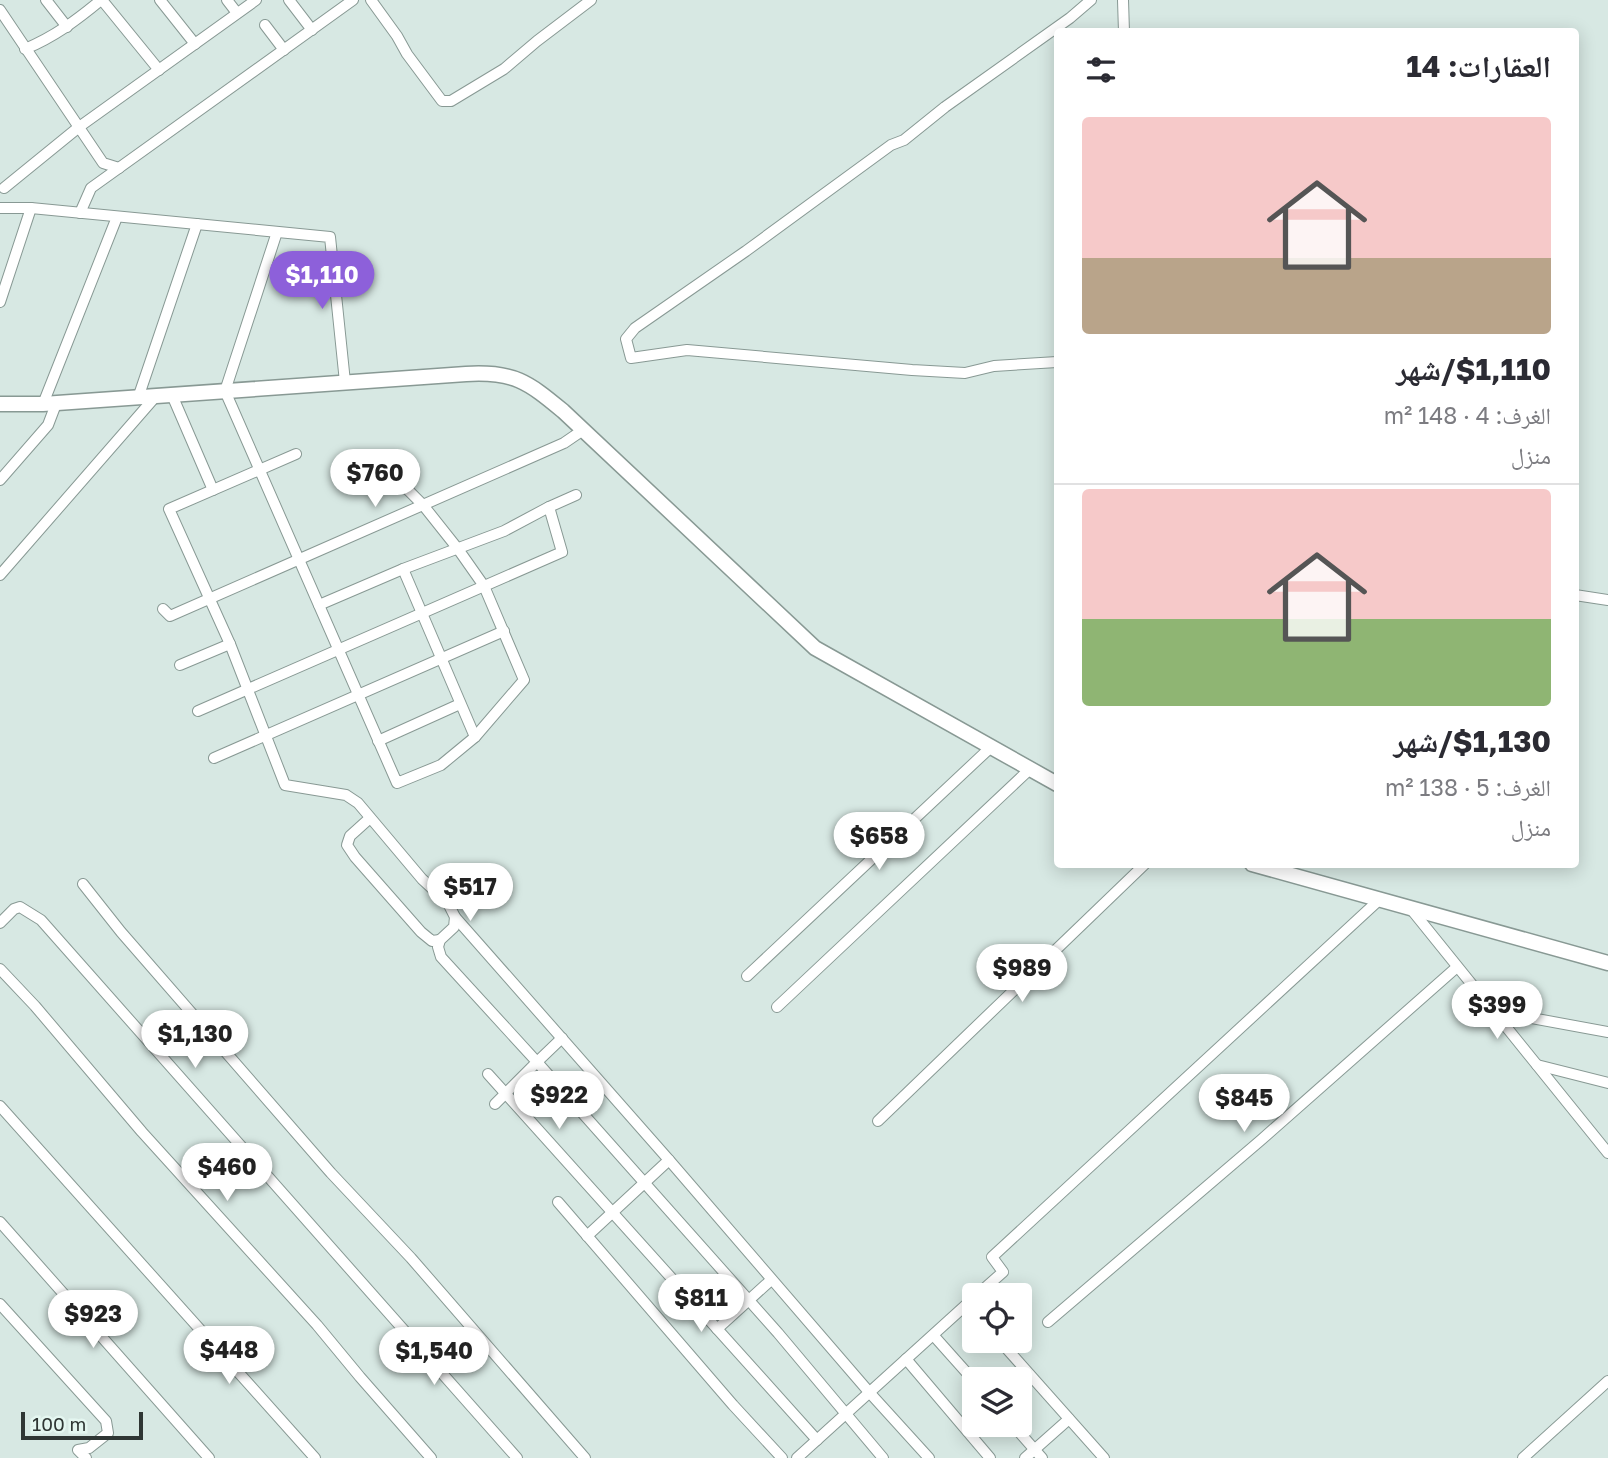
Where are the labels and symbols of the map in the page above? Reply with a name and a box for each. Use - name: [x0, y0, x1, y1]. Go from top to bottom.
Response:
- pin: $1,110: [265, 252, 379, 311]
- pin: $760: [334, 449, 416, 509]
- pin: $658: [838, 812, 920, 872]
- pin: $517: [429, 864, 511, 923]
- pin: $989: [981, 944, 1063, 1004]
- pin: $399: [1456, 982, 1538, 1041]
- pin: $1,130: [138, 1010, 252, 1070]
- pin: $922: [518, 1072, 600, 1131]
- pin: $845: [1203, 1074, 1285, 1134]
- pin: $460: [186, 1144, 268, 1203]
- pin: $811: [660, 1274, 742, 1334]
- pin: $923: [52, 1290, 134, 1350]
- pin: $448: [188, 1326, 270, 1386]
- pin: $1,540: [377, 1328, 491, 1387]
- scale bar: [21, 1409, 144, 1441]

